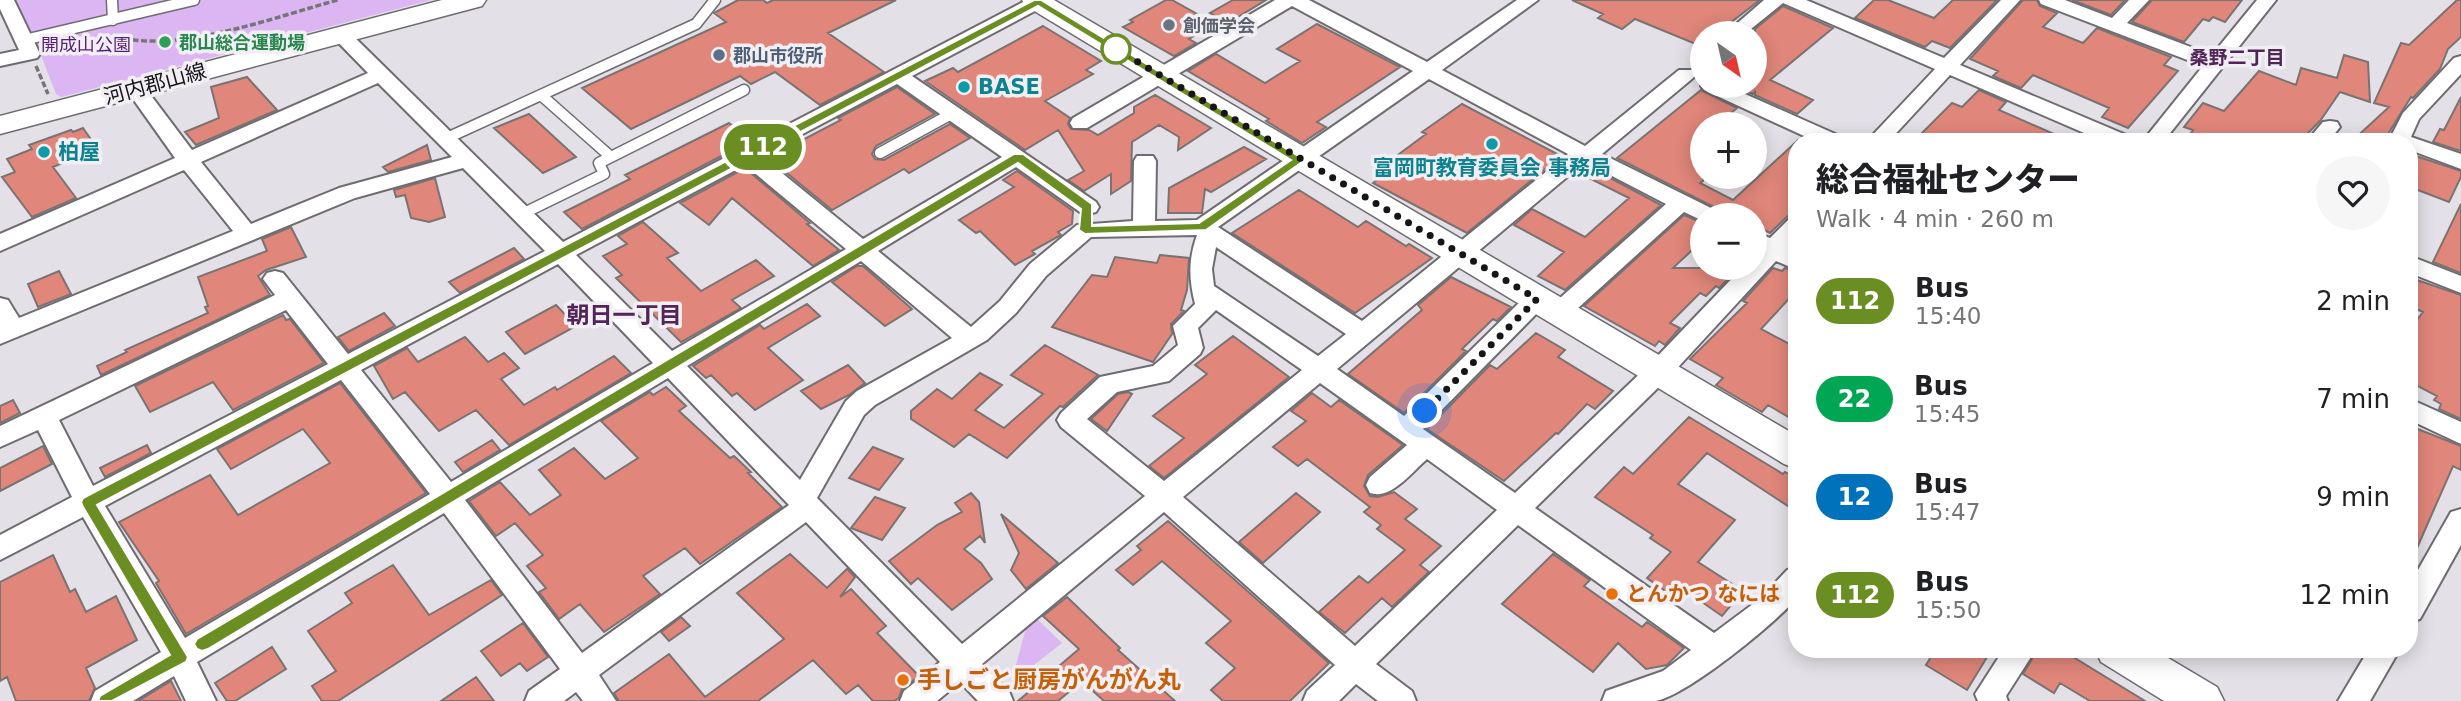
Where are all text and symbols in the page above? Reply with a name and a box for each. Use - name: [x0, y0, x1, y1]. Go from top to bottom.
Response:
- place label: 創価学会: [1183, 15, 1255, 36]
- marker: 創価学会: [1161, 17, 1177, 33]
- north arrow: [1690, 21, 1768, 98]
- map controls: [1690, 21, 1767, 280]
- place label: 郡山総合運動場: [179, 32, 305, 53]
- park label: 開成山公園: [41, 34, 131, 55]
- marker: 郡山総合運動場: [157, 34, 173, 50]
- unlabelled marker: [1101, 34, 1131, 64]
- place label: 郡山市役所: [733, 45, 823, 66]
- district label: 桑野二丁目: [2189, 46, 2285, 68]
- marker: 郡山市役所: [711, 47, 727, 63]
- street label: 河内郡山線: [101, 59, 209, 109]
- place label: BASE: [978, 75, 1040, 99]
- marker: BASE: [956, 79, 972, 95]
- button: +: [1690, 112, 1767, 189]
- line badge: 112: [723, 124, 803, 170]
- text: 112: [738, 133, 788, 161]
- marker: 富岡町教育委員会 事務局: [1484, 136, 1500, 152]
- place label: 柏屋: [58, 140, 100, 164]
- marker: 柏屋: [36, 144, 52, 160]
- place label: 富岡町教育委員会 事務局: [1373, 156, 1611, 180]
- button: heart: [2316, 156, 2390, 230]
- text: 総合福祉センター: [1816, 160, 2080, 199]
- button: −: [1690, 203, 1767, 280]
- text: Walk · 4 min · 260 m: [1816, 206, 2054, 232]
- text: Bus: [1915, 273, 1969, 303]
- text: 2 min: [2316, 286, 2390, 316]
- text: 112: [1830, 287, 1880, 315]
- district label: 朝日一丁目: [567, 302, 682, 328]
- text: 15:40: [1915, 303, 1981, 329]
- text: Bus: [1914, 371, 1968, 401]
- text: 7 min: [2316, 384, 2390, 414]
- text: 22: [1838, 385, 1871, 413]
- your location: [1407, 393, 1442, 428]
- text: 15:45: [1914, 401, 1980, 427]
- text: Bus: [1914, 469, 1968, 499]
- text: 9 min: [2316, 482, 2390, 512]
- text: 12: [1838, 483, 1871, 511]
- text: 15:47: [1914, 499, 1980, 525]
- text: Bus: [1915, 567, 1969, 597]
- text: 12 min: [2300, 580, 2390, 610]
- text: 112: [1830, 581, 1880, 609]
- place label: とんかつ なには: [1626, 582, 1780, 606]
- marker: とんかつ なには: [1604, 586, 1620, 602]
- text: 15:50: [1915, 597, 1981, 623]
- place label: 手しごと厨房がんがん丸: [917, 666, 1181, 694]
- marker: 手しごと厨房がんがん丸: [895, 672, 911, 688]

